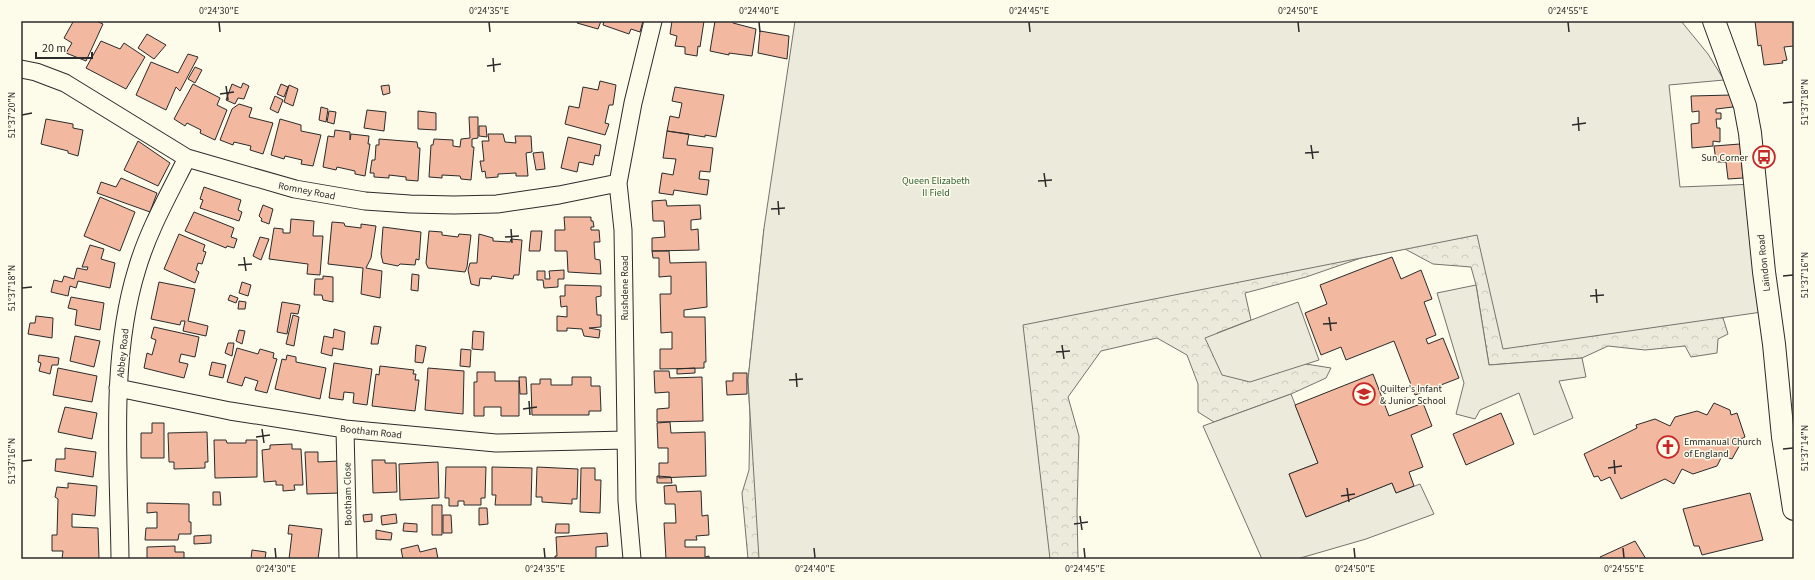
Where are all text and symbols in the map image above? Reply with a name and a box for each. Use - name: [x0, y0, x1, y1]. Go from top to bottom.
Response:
- text: 0°24'30"E: [199, 4, 239, 18]
- text: 0°24'35"E: [469, 4, 509, 18]
- text: 0°24'40"E: [739, 4, 779, 18]
- text: 0°24'45"E: [1009, 4, 1049, 18]
- text: 0°24'50"E: [1278, 4, 1318, 18]
- text: 0°24'55"E: [1548, 4, 1588, 18]
- scale bar: [36, 34, 92, 60]
- text: 20 m: [42, 40, 66, 57]
- text: 51°37'18"N: [1798, 79, 1812, 125]
- text: 51°37'20"N: [5, 92, 19, 138]
- bus stop icon: Sun Corner: [1751, 144, 1777, 170]
- place label: Sun Corner: [1701, 151, 1749, 165]
- park label: Queen Elizabeth II Field: [902, 174, 970, 200]
- street label: Romney Road: [277, 179, 337, 203]
- street label: Laindon Road: [1754, 233, 1774, 292]
- text: 51°37'16"N: [1798, 252, 1812, 298]
- street label: Rushdene Road: [618, 255, 632, 321]
- text: 51°37'18"N: [5, 265, 19, 311]
- street label: Abbey Road: [113, 328, 133, 379]
- school or university icon: Quilter's Infant & Junior School: [1351, 381, 1377, 407]
- place label: Quilter's Infant & Junior School: [1380, 382, 1446, 408]
- street label: Bootham Road: [339, 422, 403, 442]
- text: 51°37'14"N: [1798, 425, 1812, 471]
- church icon: Emmanual Church of England: [1655, 434, 1681, 460]
- place label: Emmanual Church of England: [1684, 435, 1761, 461]
- text: 51°37'16"N: [5, 438, 19, 484]
- street label: Bootham Close: [340, 462, 356, 526]
- text: 0°24'30"E: [256, 562, 296, 576]
- text: 0°24'35"E: [525, 562, 565, 576]
- text: 0°24'40"E: [795, 562, 835, 576]
- text: 0°24'45"E: [1065, 562, 1105, 576]
- text: 0°24'50"E: [1335, 562, 1375, 576]
- text: 0°24'55"E: [1604, 562, 1644, 576]

